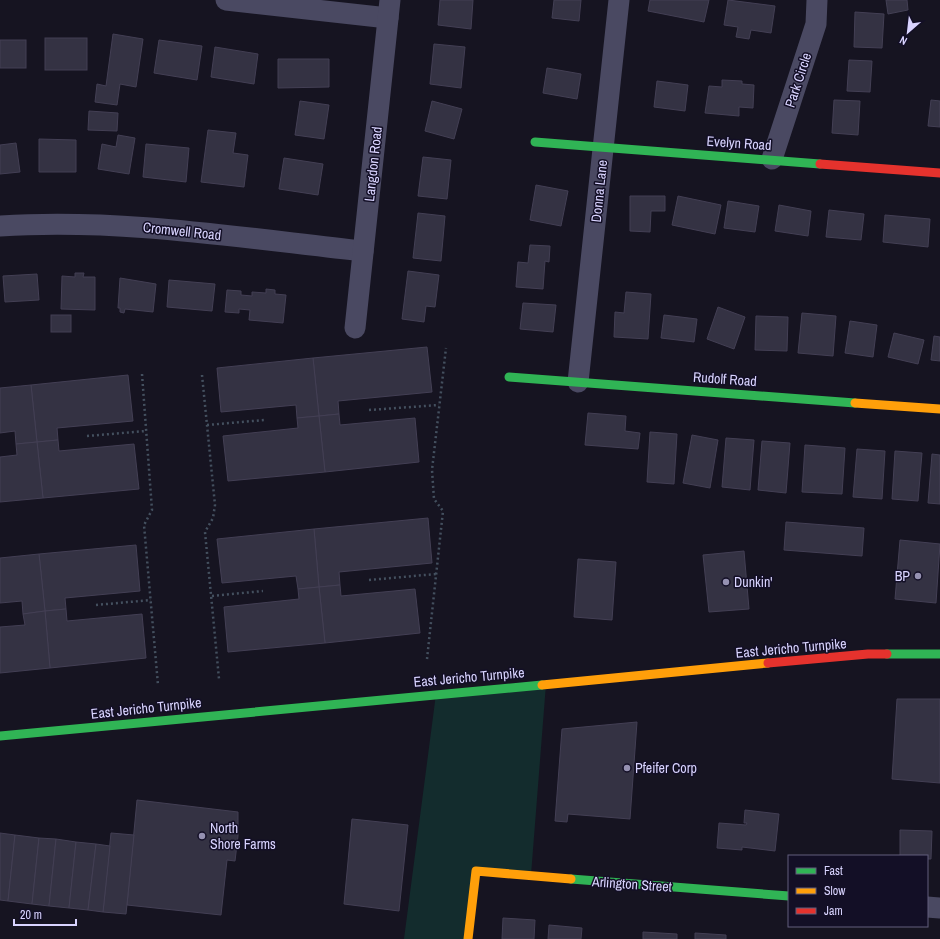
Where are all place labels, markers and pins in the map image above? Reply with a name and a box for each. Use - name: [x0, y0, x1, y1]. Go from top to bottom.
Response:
- place label: BP: [895, 567, 910, 585]
- marker: BP: [913, 571, 923, 581]
- place label: Dunkin': [734, 573, 773, 591]
- marker: Dunkin': [721, 577, 731, 587]
- place label: Pfeifer Corp: [635, 759, 697, 777]
- marker: Pfeifer Corp: [622, 763, 632, 773]
- place label: North Shore Farms: [210, 819, 276, 853]
- marker: North Shore Farms: [197, 831, 207, 841]

